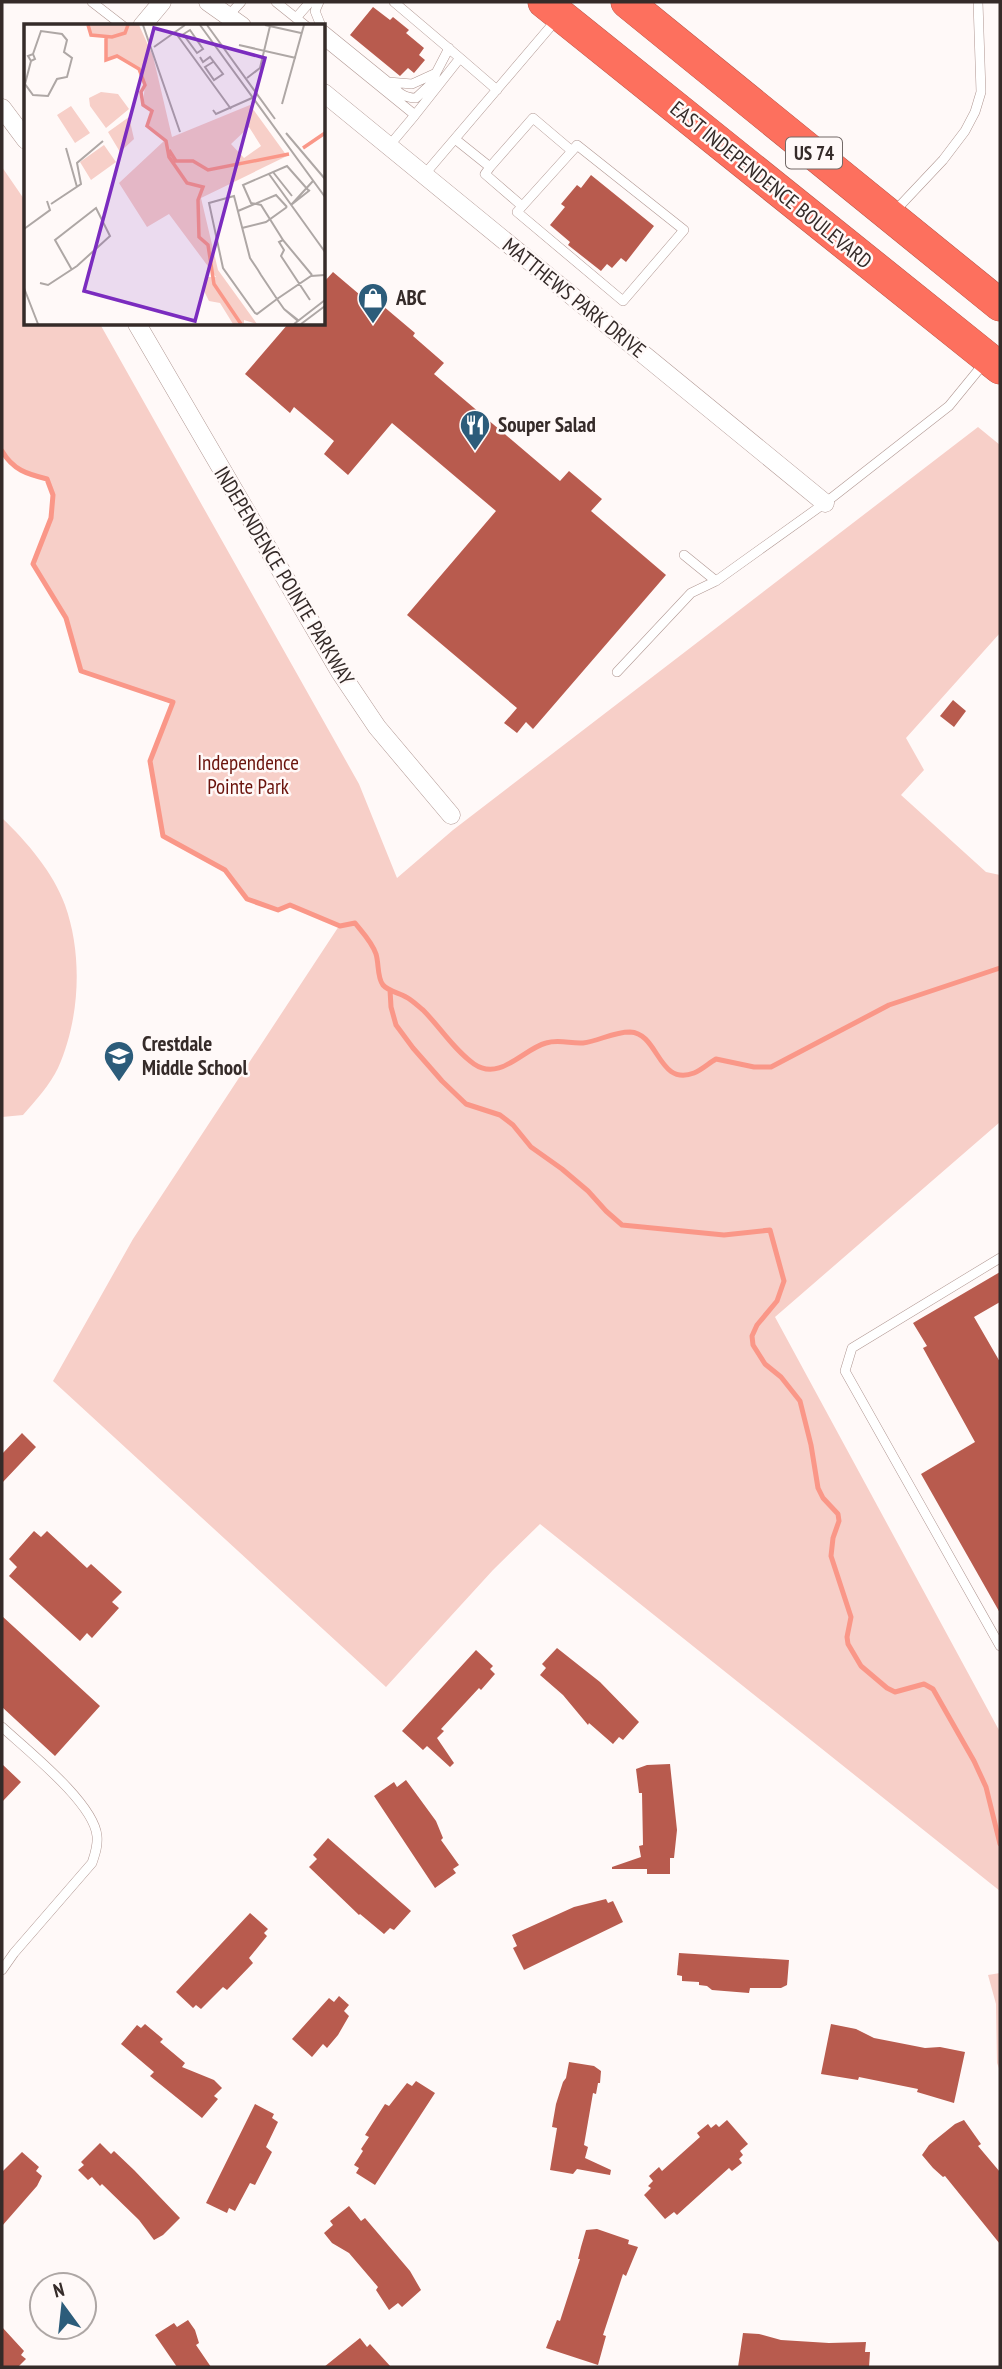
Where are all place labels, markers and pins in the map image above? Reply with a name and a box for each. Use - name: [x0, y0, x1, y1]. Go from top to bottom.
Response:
- shop icon: ABC: [356, 281, 390, 325]
- place label: ABC: [395, 284, 427, 311]
- restaurant icon: Souper Salad: [458, 408, 492, 452]
- place label: Souper Salad: [498, 411, 596, 438]
- place label: Crestdale Middle School: [142, 1030, 248, 1081]
- school or university icon: Crestdale Middle School: [102, 1039, 136, 1083]

